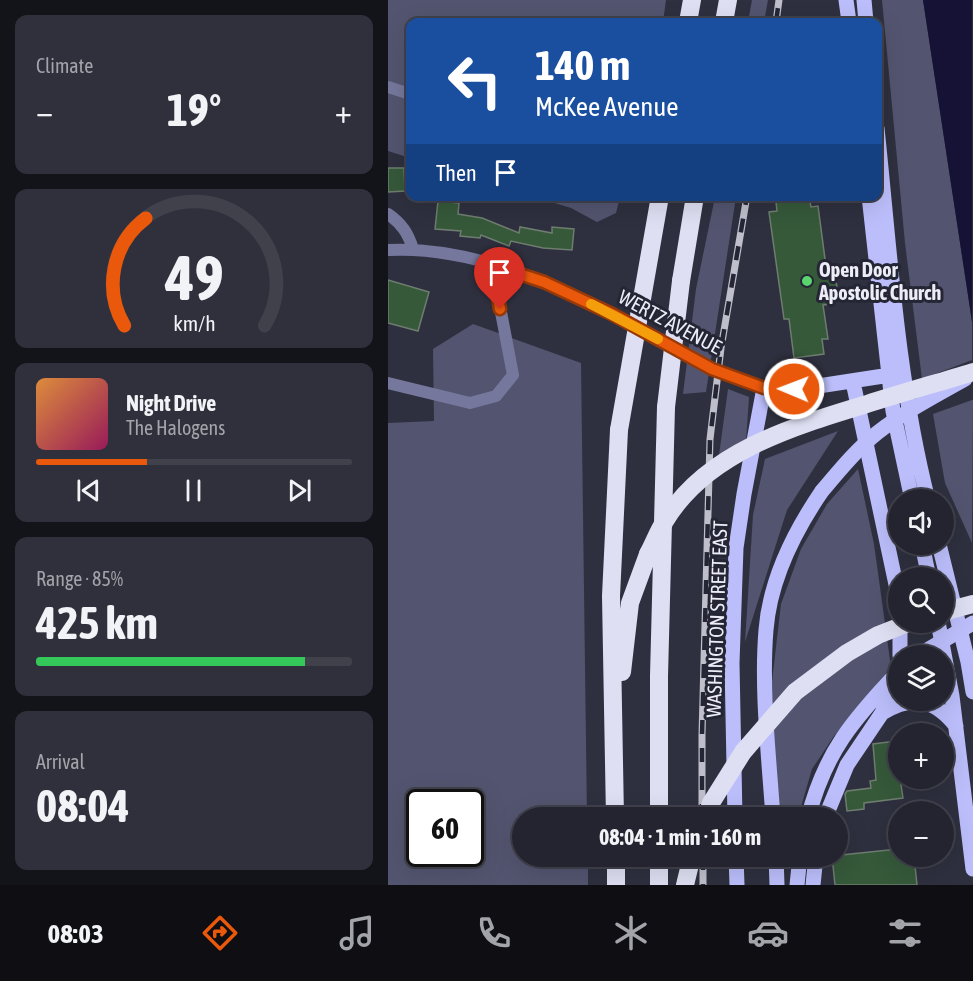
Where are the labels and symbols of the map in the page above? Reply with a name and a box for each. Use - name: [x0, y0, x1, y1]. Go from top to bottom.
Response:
- pin: [474, 247, 525, 309]
- place label: Open Door Apostolic Church: [818, 258, 941, 304]
- marker: Open Door Apostolic Church: [800, 274, 814, 288]
- street label: WERTZ AVENUE: [615, 285, 726, 359]
- position arrow: [762, 357, 826, 421]
- street label: WASHINGTON STREET EAST: [702, 520, 731, 718]
- speed limit sign: 60: [406, 789, 484, 867]

